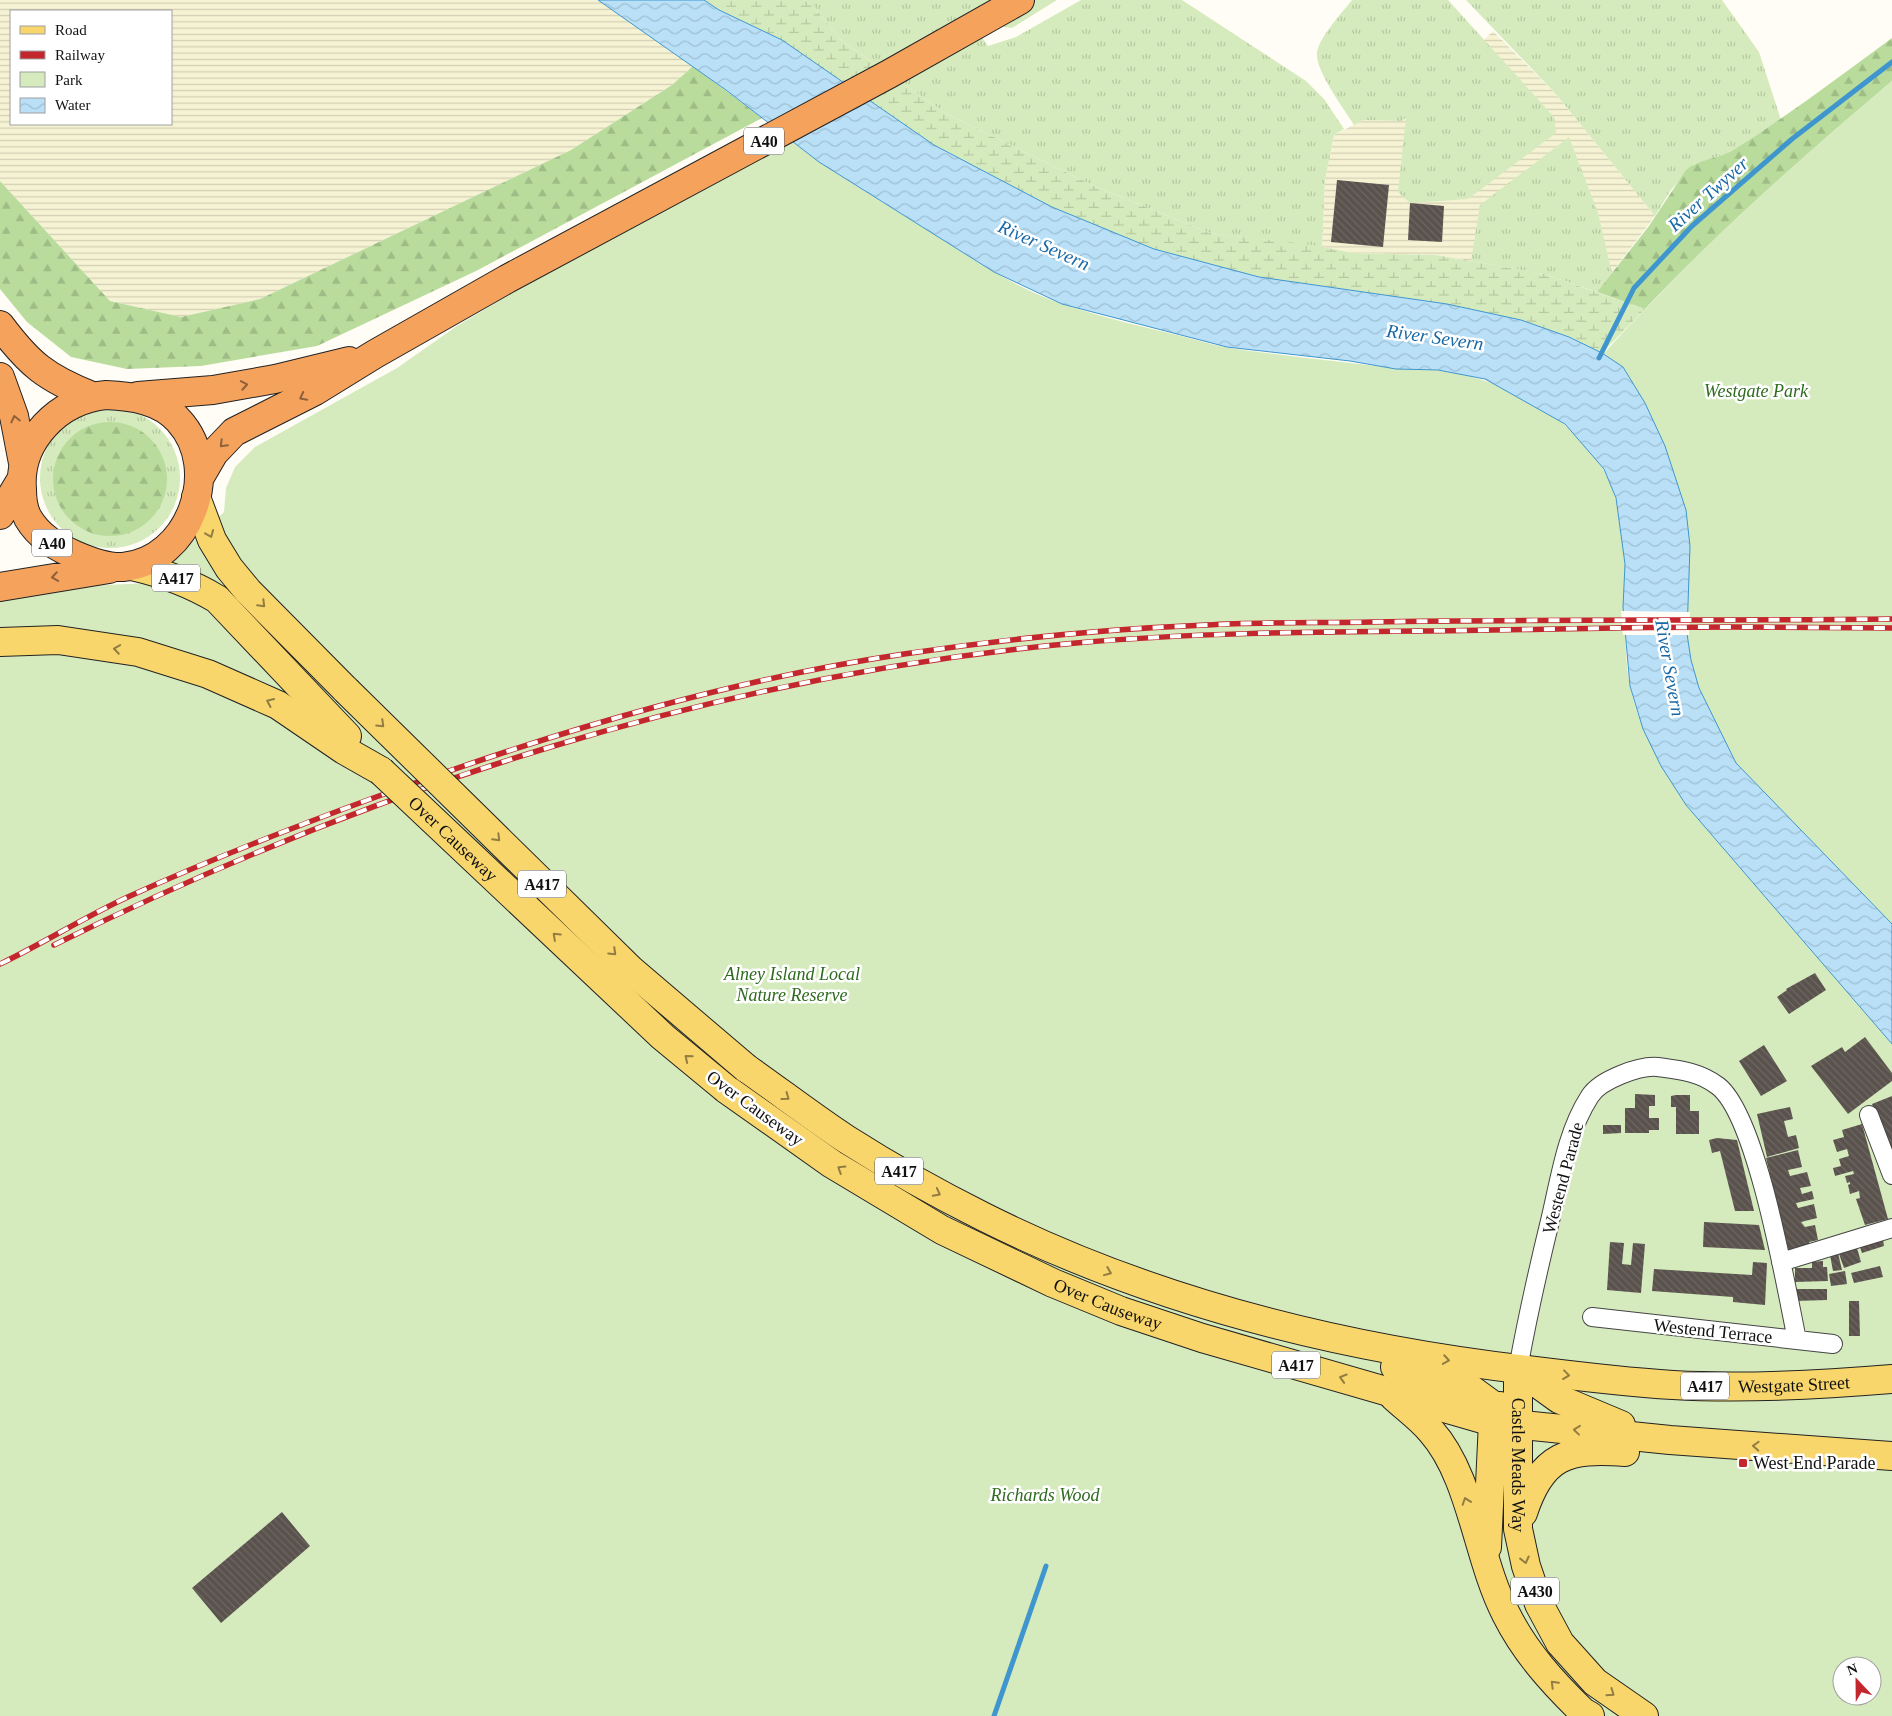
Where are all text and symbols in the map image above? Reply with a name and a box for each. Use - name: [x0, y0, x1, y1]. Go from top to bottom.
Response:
- legend: [10, 10, 172, 125]
- text: Road: [55, 22, 87, 38]
- text: Railway: [55, 47, 105, 63]
- text: Park: [55, 72, 83, 88]
- text: Water: [55, 97, 90, 113]
- road number: A40: [744, 128, 784, 154]
- water label: River Twyver: [1663, 152, 1753, 236]
- water label: River Severn: [994, 215, 1093, 274]
- water label: River Severn: [1384, 320, 1485, 354]
- one-way arrow: [240, 380, 248, 390]
- park label: Westgate Park: [1704, 381, 1809, 401]
- one-way arrow: [299, 391, 308, 401]
- one-way arrow: [10, 414, 21, 423]
- one-way arrow: [219, 438, 228, 447]
- one-way arrow: [204, 529, 215, 538]
- road number: A40: [32, 530, 72, 556]
- road number: A417: [152, 564, 200, 592]
- one-way arrow: [50, 571, 58, 582]
- one-way arrow: [256, 599, 265, 608]
- water label: River Severn: [1651, 617, 1689, 718]
- one-way arrow: [113, 645, 121, 655]
- one-way arrow: [266, 697, 275, 708]
- one-way arrow: [375, 718, 384, 727]
- street label: Over Causeway: [404, 792, 502, 885]
- one-way arrow: [491, 833, 500, 842]
- road number: A417: [518, 871, 566, 898]
- one-way arrow: [553, 933, 562, 942]
- one-way arrow: [607, 946, 616, 955]
- park label: Alney Island Local Nature Reserve: [723, 964, 860, 1005]
- one-way arrow: [685, 1055, 694, 1063]
- street label: Over Causeway: [703, 1066, 807, 1150]
- one-way arrow: [780, 1091, 789, 1099]
- street label: Westend Parade: [1538, 1120, 1588, 1236]
- road number: A417: [875, 1158, 923, 1184]
- one-way arrow: [837, 1166, 846, 1176]
- one-way arrow: [932, 1187, 941, 1197]
- one-way arrow: [1104, 1266, 1112, 1276]
- street label: Over Causeway: [1051, 1274, 1165, 1334]
- street label: Westend Terrace: [1653, 1315, 1773, 1347]
- road number: A417: [1272, 1352, 1320, 1378]
- one-way arrow: [1442, 1354, 1451, 1364]
- one-way arrow: [1563, 1369, 1571, 1380]
- road number: A417: [1681, 1372, 1729, 1400]
- street label: Westgate Street: [1738, 1372, 1851, 1397]
- one-way arrow: [1339, 1374, 1347, 1384]
- street label: Castle Meads Way: [1508, 1398, 1528, 1532]
- one-way arrow: [1573, 1425, 1581, 1436]
- one-way arrow: [1752, 1440, 1760, 1451]
- place label: West End Parade: [1753, 1453, 1876, 1473]
- marker: West End Parade: [1737, 1457, 1749, 1469]
- park label: Richards Wood: [989, 1485, 1101, 1505]
- one-way arrow: [1461, 1497, 1471, 1506]
- one-way arrow: [1519, 1555, 1530, 1564]
- road number: A430: [1511, 1578, 1559, 1604]
- north arrow: [1832, 1656, 1882, 1706]
- text: N: [1845, 1661, 1860, 1678]
- one-way arrow: [1551, 1681, 1560, 1690]
- one-way arrow: [1605, 1687, 1615, 1696]

